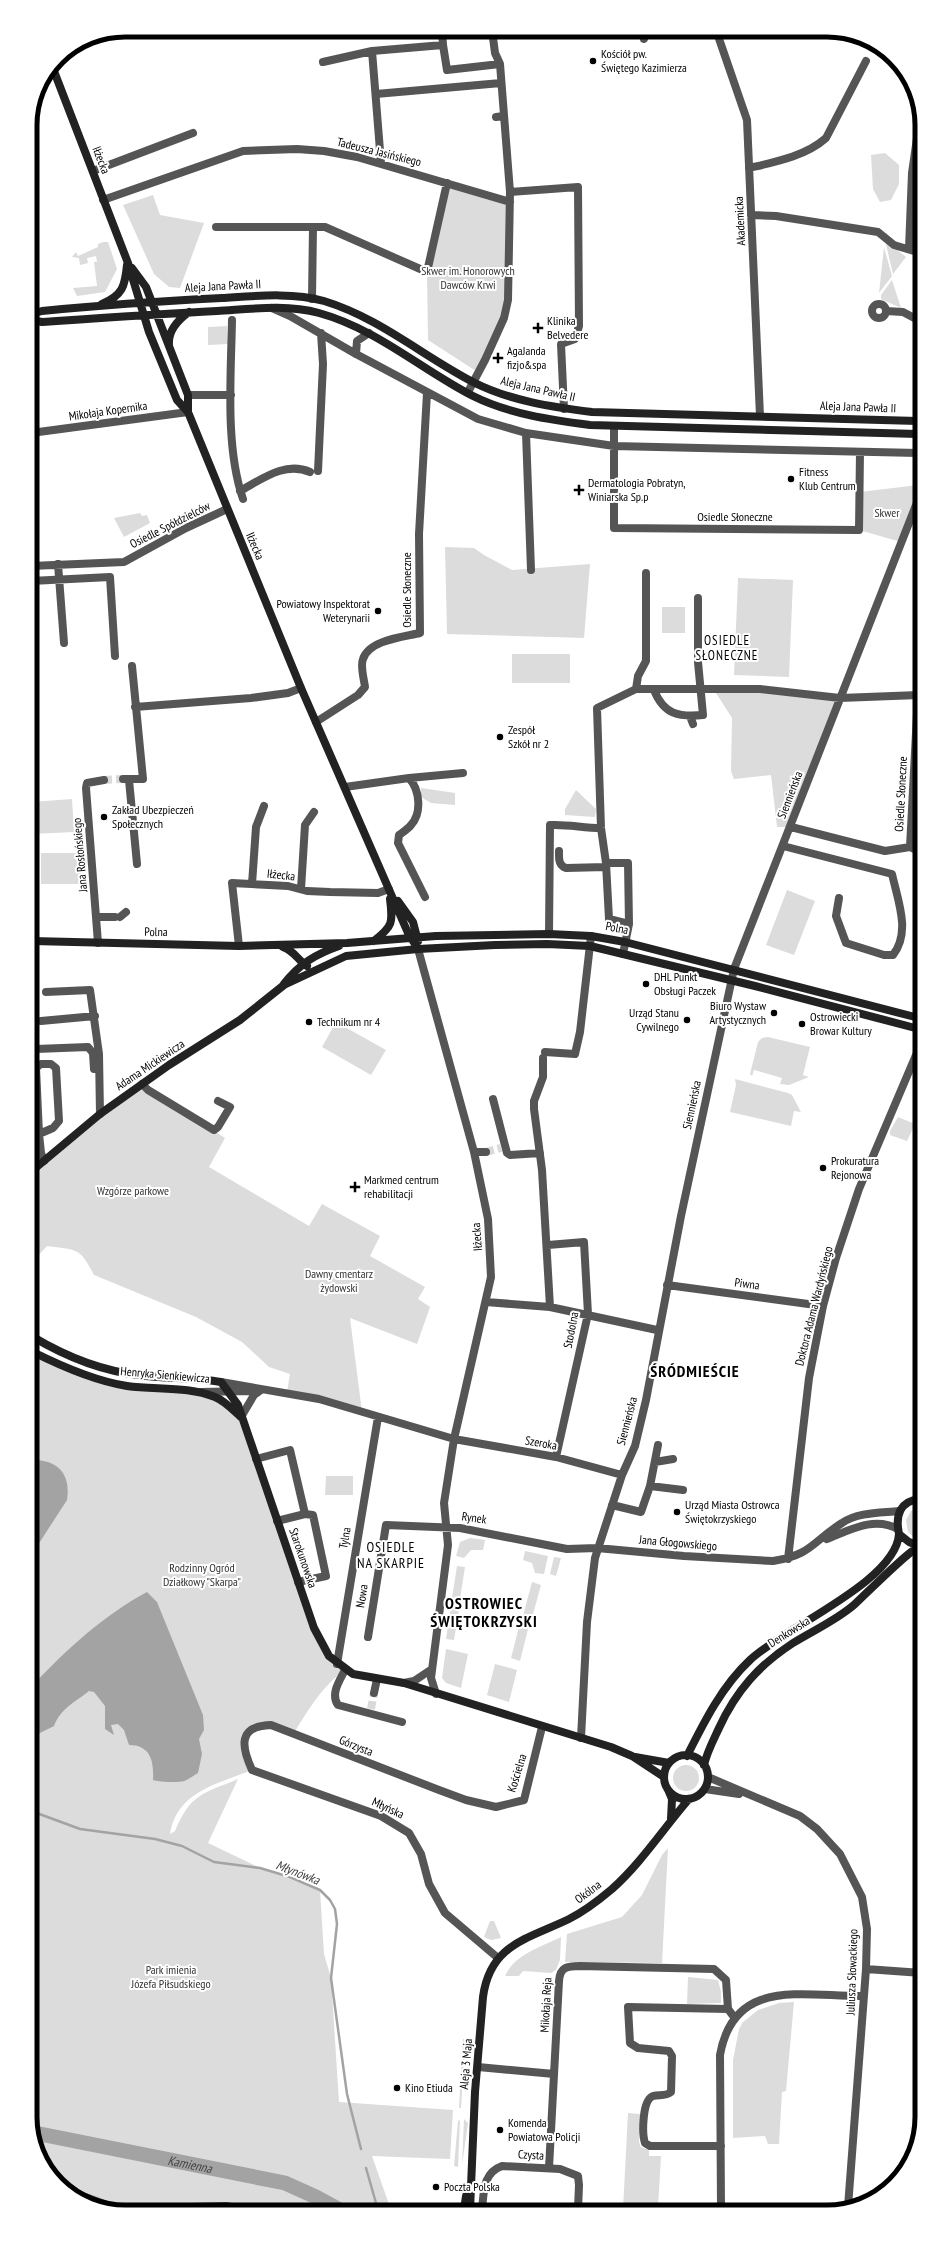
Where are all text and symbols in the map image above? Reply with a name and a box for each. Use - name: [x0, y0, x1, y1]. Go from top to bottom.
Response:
- place label: Kościół pw. Świętego Kazimierza: [601, 46, 687, 75]
- marker: Kościół pw. Świętego Kazimierza: [588, 56, 598, 66]
- street label: Tadeusza Jasińskiego: [335, 134, 423, 169]
- street label: Iłżecka: [89, 144, 114, 176]
- street label: Akademicka: [731, 196, 748, 246]
- park label: Skwer im. Honorowych Dawców Krwi: [421, 263, 515, 292]
- street label: Aleja Jana Pawła II: [184, 276, 262, 295]
- place label: Klinika Belvedere: [547, 313, 588, 342]
- marker: Klinika Belvedere: [532, 322, 544, 334]
- place label: AgaJanda fizjo&spa: [507, 343, 546, 372]
- marker: AgaJanda fizjo&spa: [492, 352, 504, 364]
- street label: Aleja Jana Pawła II: [499, 373, 577, 404]
- street label: Mikołaja Kopernika: [68, 398, 148, 423]
- street label: Aleja Jana Pawła II: [820, 398, 896, 415]
- place label: Fitness Klub Centrum: [799, 464, 856, 493]
- marker: Fitness Klub Centrum: [786, 474, 796, 484]
- place label: Dermatologia Pobratyn, Winiarska Sp.p: [588, 475, 685, 504]
- marker: Dermatologia Pobratyn, Winiarska Sp.p: [573, 484, 585, 496]
- street label: Osiedle Spółdzielców: [127, 497, 213, 551]
- park label: Skwer: [874, 505, 900, 520]
- street label: Osiedle Słoneczne: [697, 509, 773, 524]
- street label: Iłżecka: [243, 530, 268, 562]
- street label: Osiedle Słoneczne: [399, 552, 414, 628]
- place label: Powiatowy Inspektorat Weterynarii: [276, 596, 371, 625]
- marker: Powiatowy Inspektorat Weterynarii: [373, 606, 383, 616]
- district label: OSIEDLE SŁONECZNE: [696, 632, 758, 664]
- place label: Zespół Szkół nr 2: [508, 722, 549, 751]
- marker: Zespół Szkół nr 2: [495, 732, 505, 742]
- street label: Osiedle Słoneczne: [891, 756, 910, 832]
- street label: Siennieńska: [774, 769, 805, 821]
- place label: Zakład Ubezpieczeń Społecznych: [112, 802, 194, 831]
- marker: Zakład Ubezpieczeń Społecznych: [99, 812, 109, 822]
- street label: Jana Rosłońskiego: [69, 817, 90, 894]
- street label: Iłżecka: [266, 866, 296, 883]
- street label: Polna: [604, 918, 630, 937]
- street label: Polna: [144, 924, 168, 939]
- place label: DHL Punkt Obsługi Paczek: [654, 969, 716, 998]
- marker: DHL Punkt Obsługi Paczek: [641, 979, 651, 989]
- place label: Biuro Wystaw Artystycznych: [709, 998, 767, 1027]
- place label: Urząd Stanu Cywilnego: [629, 1005, 679, 1034]
- marker: Biuro Wystaw Artystycznych: [769, 1008, 779, 1018]
- place label: Ostrowiecki Browar Kultury: [810, 1009, 872, 1038]
- place label: Technikum nr 4: [317, 1014, 381, 1029]
- marker: Urząd Stanu Cywilnego: [682, 1015, 692, 1025]
- marker: Technikum nr 4: [304, 1017, 314, 1027]
- marker: Ostrowiecki Browar Kultury: [797, 1019, 807, 1029]
- street label: Adama Mickiewicza: [112, 1036, 187, 1093]
- street label: Siennieńska: [679, 1079, 704, 1131]
- place label: Prokuratura Rejonowa: [831, 1153, 879, 1182]
- marker: Prokuratura Rejonowa: [818, 1163, 828, 1173]
- place label: Markmed centrum rehabilitacji: [364, 1172, 439, 1201]
- marker: Markmed centrum rehabilitacji: [349, 1181, 361, 1193]
- park label: Wzgórze parkowe: [97, 1183, 169, 1198]
- street label: Iłżecka: [468, 1222, 485, 1252]
- street label: Doktora Adama Wardyńskiego: [791, 1245, 836, 1367]
- park label: Dawny cmentarz żydowski: [305, 1266, 373, 1295]
- street label: Piwna: [734, 1274, 761, 1293]
- street label: Stodolna: [560, 1310, 581, 1349]
- district label: ŚRÓDMIEŚCIE: [650, 1361, 740, 1381]
- street label: Henryka Sienkiewicza: [120, 1363, 210, 1386]
- street label: Siennieńska: [613, 1395, 640, 1447]
- street label: Szeroka: [524, 1432, 558, 1453]
- place label: Urząd Miasta Ostrowca Świętokrzyskiego: [685, 1497, 780, 1526]
- marker: Urząd Miasta Ostrowca Świętokrzyskiego: [672, 1507, 682, 1517]
- street label: Rynek: [461, 1508, 488, 1527]
- street label: Starokunowska: [286, 1526, 321, 1590]
- street label: Tylna: [335, 1526, 354, 1550]
- street label: Jana Głogowskiego: [637, 1532, 718, 1553]
- district label: OSIEDLE NA SKARPIE: [357, 1538, 425, 1572]
- park label: Rodzinny Ogród Działkowy "Skarpa": [163, 1560, 241, 1589]
- street label: Nowa: [352, 1583, 371, 1609]
- district label: OSTROWIEC ŚWIĘTOKRZYSKI: [430, 1593, 538, 1631]
- street label: Denkowska: [765, 1613, 813, 1650]
- street label: Górzysta: [337, 1732, 376, 1759]
- street label: Kościelna: [504, 1752, 530, 1794]
- street label: Młyńska: [370, 1794, 407, 1822]
- water label: Młynówka: [274, 1856, 323, 1889]
- street label: Okólna: [572, 1877, 604, 1906]
- street label: Juliusza Słowackiego: [842, 1929, 860, 2016]
- park label: Park imienia Józefa Piłsudskiego: [130, 1962, 211, 1991]
- street label: Mikołaja Reja: [537, 1977, 554, 2033]
- street label: Aleja 3 Maja: [456, 2038, 475, 2090]
- place label: Kino Etiuda: [405, 2080, 453, 2095]
- marker: Kino Etiuda: [392, 2083, 402, 2093]
- place label: Komenda Powiatowa Policji: [508, 2115, 580, 2144]
- marker: Komenda Powiatowa Policji: [495, 2125, 505, 2135]
- street label: Czysta: [518, 2146, 545, 2163]
- water label: Kamienna: [166, 2152, 214, 2177]
- place label: Poczta Polska: [444, 2179, 500, 2194]
- marker: Poczta Polska: [431, 2182, 441, 2192]

